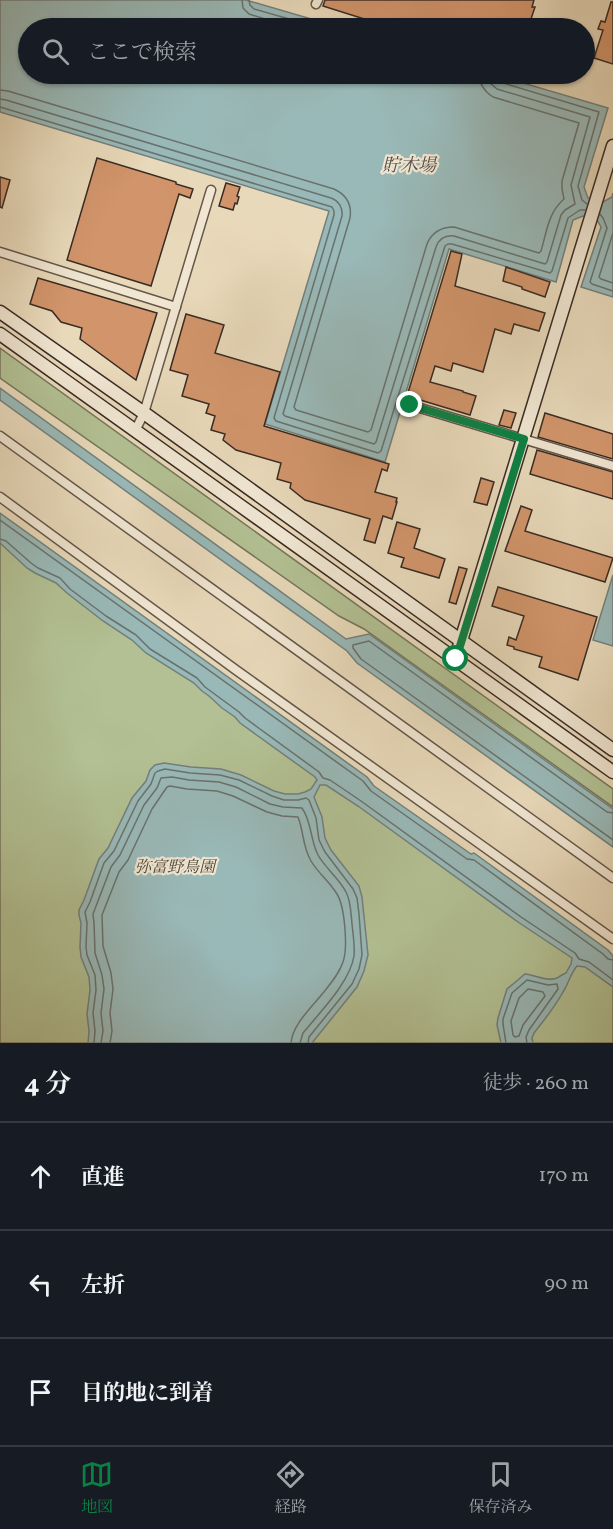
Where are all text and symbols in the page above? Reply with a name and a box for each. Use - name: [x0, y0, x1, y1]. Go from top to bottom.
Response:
- search box: [18, 18, 595, 84]
- icon: search: [39, 35, 72, 68]
- text: ここで検索: [87, 38, 197, 69]
- water label: 貯木場: [382, 154, 438, 179]
- route end: [396, 391, 422, 417]
- route start: [442, 645, 468, 671]
- park label: 弥富野鳥園: [135, 857, 218, 879]
- text: 4 分: [24, 1067, 71, 1103]
- text: 徒歩 · 260 m: [483, 1070, 589, 1098]
- icon: ahead: [24, 1160, 57, 1193]
- text: 170 m: [539, 1162, 589, 1190]
- text: 直進: [81, 1163, 125, 1194]
- icon: left: [24, 1268, 57, 1301]
- text: 90 m: [545, 1270, 589, 1298]
- text: 左折: [81, 1271, 125, 1302]
- icon: arrive: [24, 1376, 57, 1409]
- text: 目的地に到着: [81, 1379, 213, 1410]
- tab: 地図: [80, 1458, 113, 1519]
- tab: 経路: [274, 1458, 307, 1519]
- tab: 保存済み: [468, 1458, 532, 1519]

